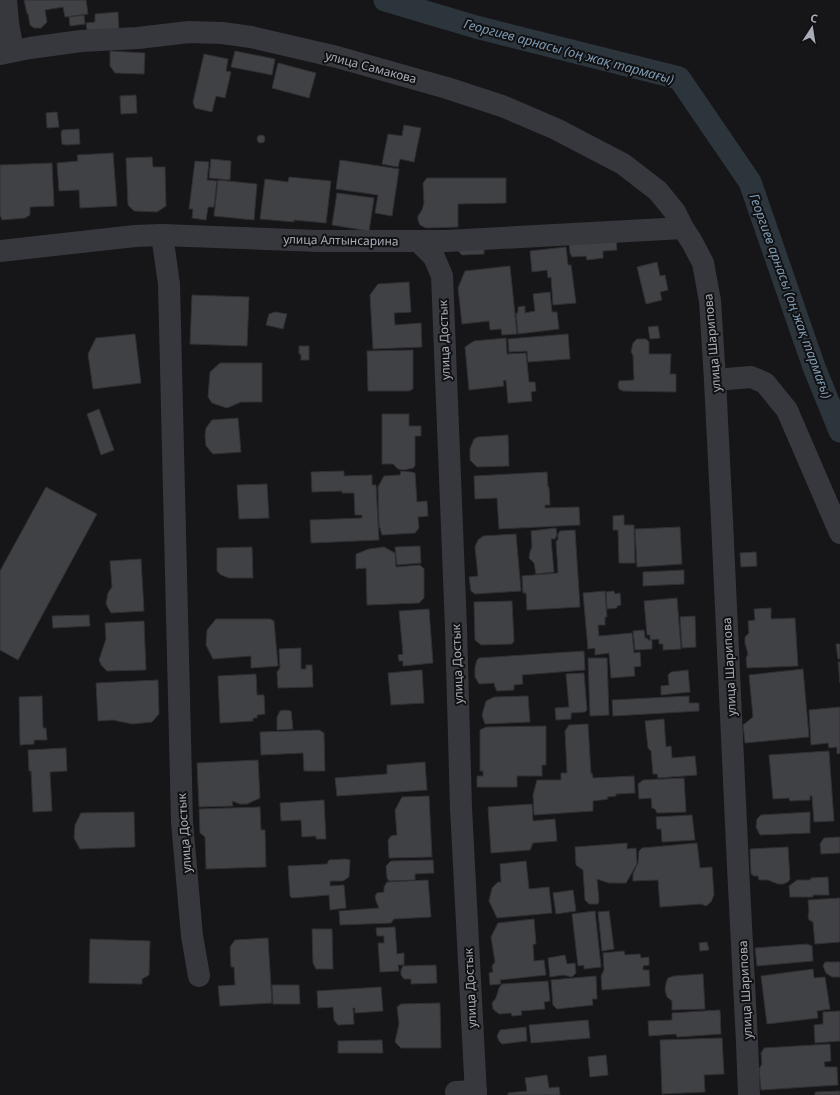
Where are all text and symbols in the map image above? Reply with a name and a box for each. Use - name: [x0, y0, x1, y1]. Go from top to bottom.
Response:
- north arrow: [792, 8, 832, 48]
- text: С: [809, 10, 819, 26]
- water label: Георгиев арнасы (оң жақ тармағы): [462, 14, 676, 88]
- street label: улица Самакова: [323, 47, 419, 87]
- water label: Георгиев арнасы (оң жақ тармағы): [745, 191, 837, 401]
- street label: улица Алтынсарина: [283, 230, 399, 250]
- street label: улица Шарипова: [699, 293, 725, 393]
- street label: улица Достык: [434, 299, 454, 380]
- street label: улица Шарипова: [718, 617, 740, 717]
- street label: улица Достык: [447, 623, 467, 704]
- street label: улица Достык: [173, 792, 195, 873]
- street label: улица Шарипова: [734, 940, 756, 1040]
- street label: улица Достык: [459, 947, 481, 1028]

